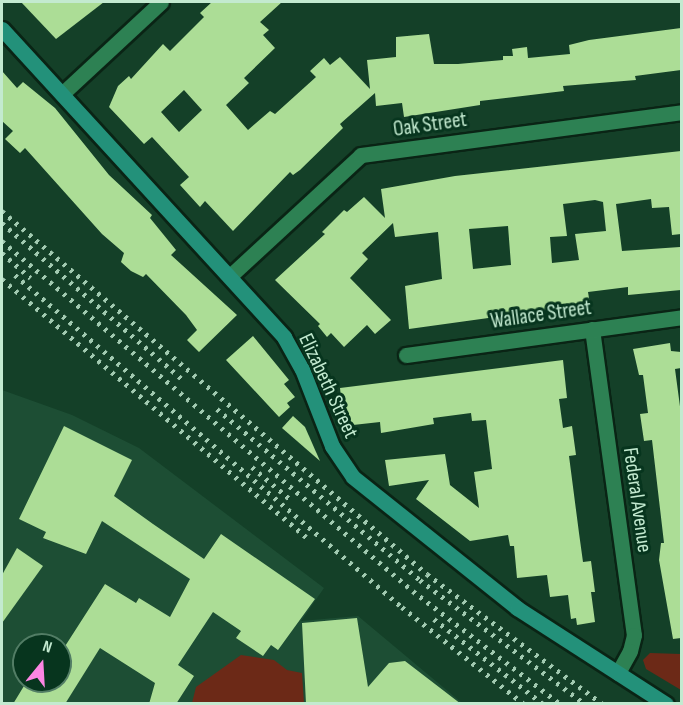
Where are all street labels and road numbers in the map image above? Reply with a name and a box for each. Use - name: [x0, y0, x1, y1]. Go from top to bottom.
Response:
- street label: Oak Street: [392, 107, 468, 143]
- street label: Wallace Street: [489, 295, 593, 335]
- street label: Elizabeth Street: [293, 330, 363, 442]
- street label: Federal Avenue: [617, 446, 657, 554]

